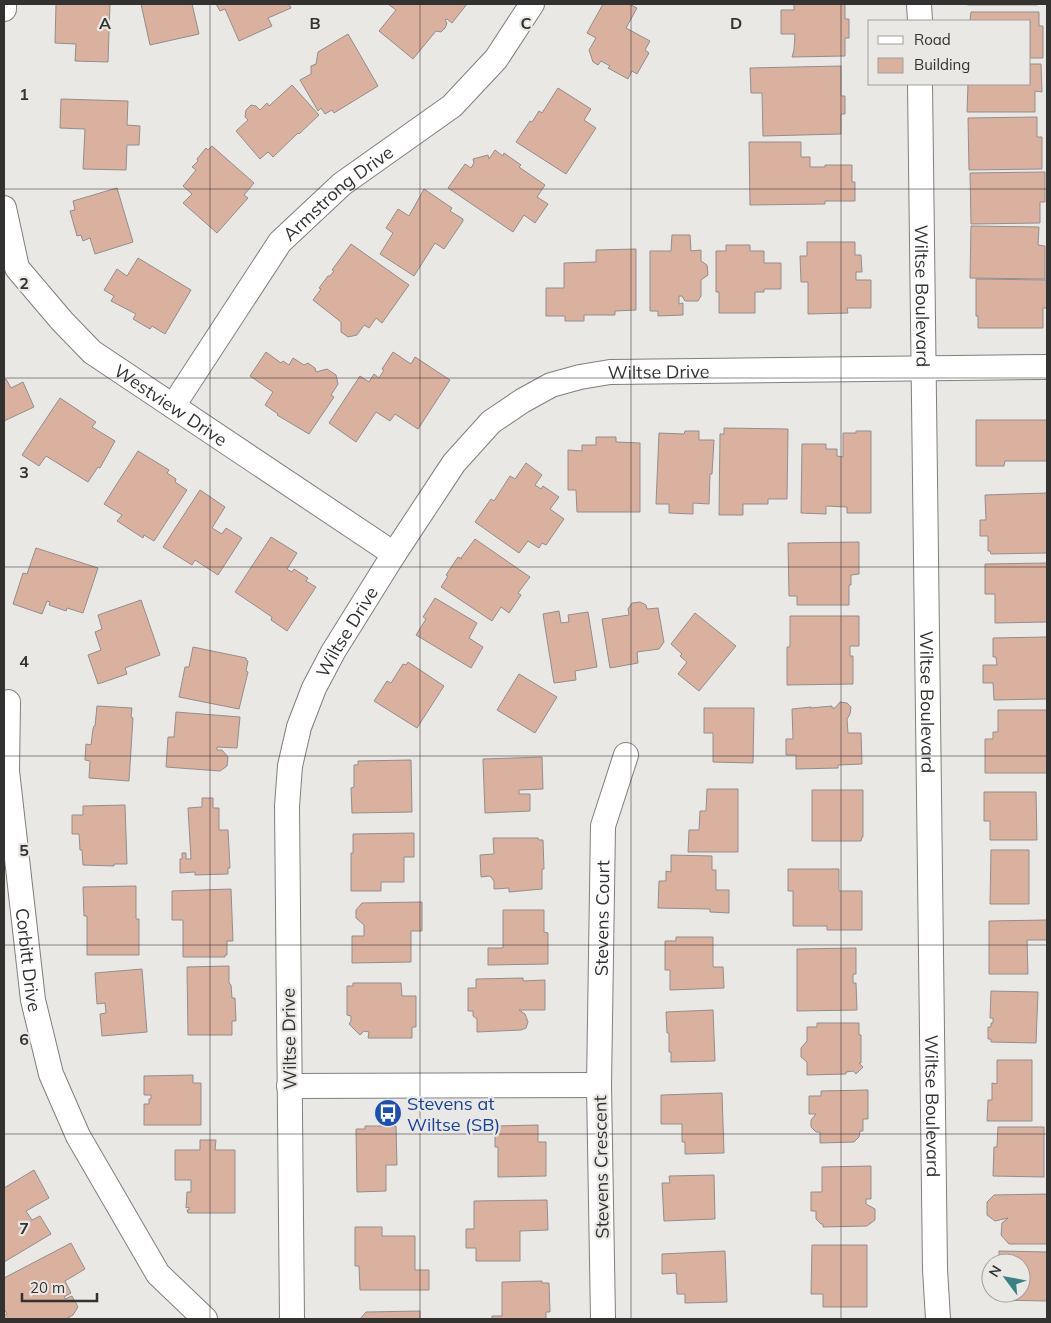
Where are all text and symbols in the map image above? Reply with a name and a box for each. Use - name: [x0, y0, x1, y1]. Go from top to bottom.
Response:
- text: A: [99, 13, 111, 33]
- text: B: [309, 13, 321, 33]
- text: C: [521, 13, 532, 33]
- text: D: [730, 13, 742, 33]
- legend: [868, 20, 1031, 85]
- text: Road: [914, 30, 951, 49]
- text: Building: [914, 55, 970, 74]
- text: 1: [19, 84, 29, 104]
- street label: Armstrong Drive: [278, 140, 397, 245]
- street label: Wiltse Boulevard: [910, 224, 935, 367]
- text: 2: [19, 273, 29, 293]
- street label: Westview Drive: [110, 359, 232, 451]
- street label: Wiltse Drive: [608, 359, 710, 384]
- text: 3: [19, 462, 29, 482]
- street label: Wiltse Drive: [310, 582, 383, 681]
- street label: Wiltse Boulevard: [915, 630, 940, 773]
- text: 4: [19, 651, 29, 671]
- text: 5: [19, 840, 29, 860]
- street label: Stevens Court: [589, 860, 614, 976]
- street label: Corbitt Drive: [11, 907, 47, 1014]
- street label: Wiltse Drive: [277, 988, 301, 1090]
- text: 6: [19, 1029, 29, 1049]
- street label: Wiltse Boulevard: [921, 1034, 945, 1177]
- place label: Stevens at Wiltse (SB): [407, 1092, 500, 1136]
- street label: Stevens Crescent: [588, 1095, 614, 1239]
- bus stop icon: Stevens at Wiltse (SB): [373, 1098, 403, 1128]
- text: 7: [19, 1218, 29, 1238]
- north arrow: [981, 1253, 1031, 1303]
- text: N: [985, 1262, 1005, 1280]
- scale bar: [22, 1270, 98, 1302]
- text: 20 m: [30, 1278, 65, 1297]

